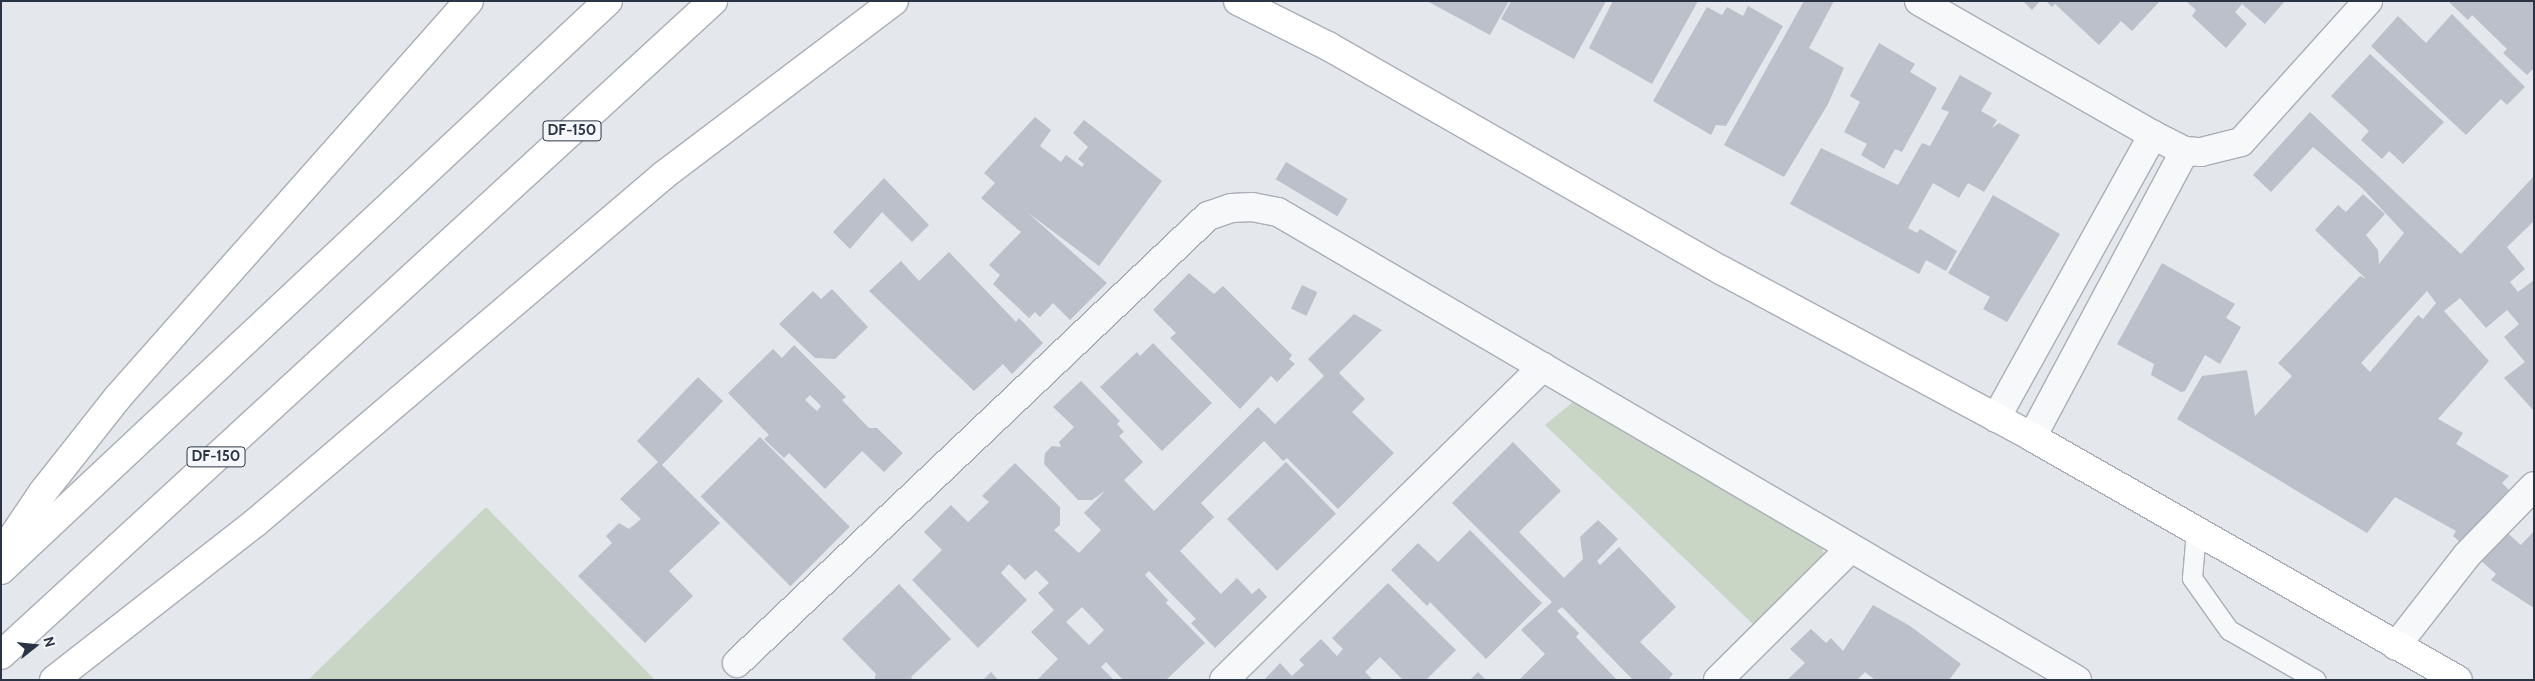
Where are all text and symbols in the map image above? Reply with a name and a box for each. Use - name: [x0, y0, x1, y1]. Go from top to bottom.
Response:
- road number: DF-150: [542, 118, 602, 144]
- road number: DF-150: [186, 444, 246, 470]
- north arrow: [10, 621, 60, 671]
- text: N: [39, 635, 59, 649]

